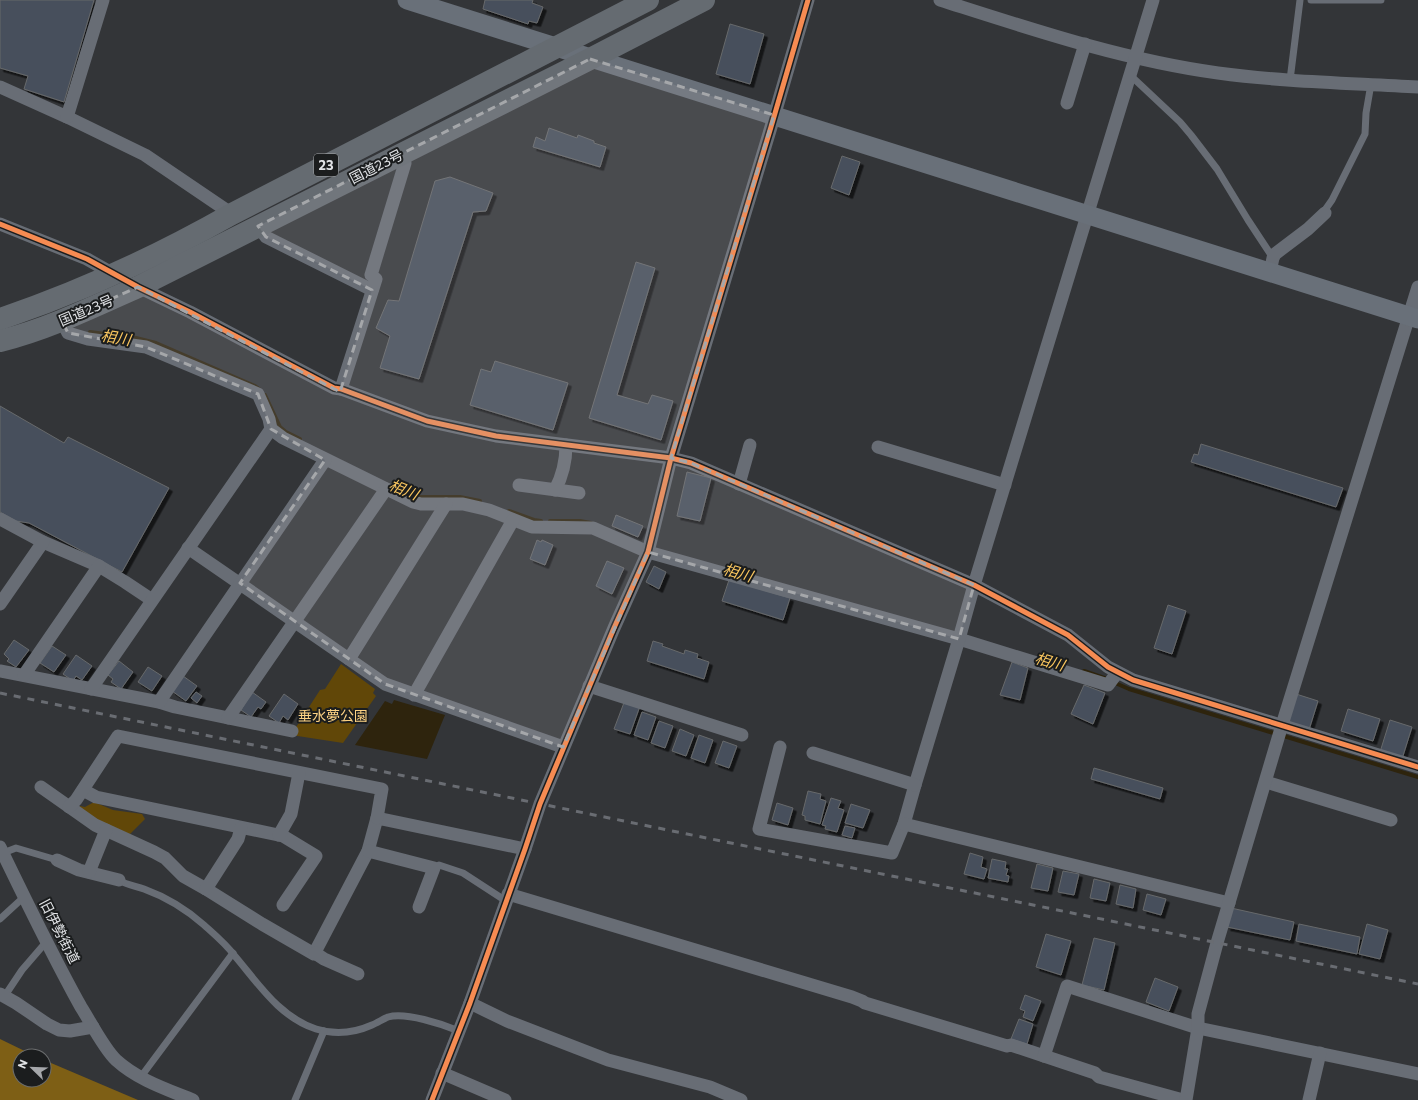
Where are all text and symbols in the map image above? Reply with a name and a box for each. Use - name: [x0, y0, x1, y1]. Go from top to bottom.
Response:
- street label: 国道23号: [346, 145, 406, 187]
- road number: 23: [314, 154, 338, 176]
- street label: 国道23号: [56, 291, 116, 329]
- water label: 相川: [100, 326, 134, 349]
- water label: 相川: [387, 475, 423, 504]
- water label: 相川: [721, 559, 757, 585]
- water label: 相川: [1033, 648, 1069, 674]
- park label: 垂水夢公園: [298, 707, 368, 724]
- street label: 旧伊勢街道: [37, 896, 83, 966]
- north arrow: [12, 1048, 52, 1088]
- text: N: [15, 1058, 30, 1070]

